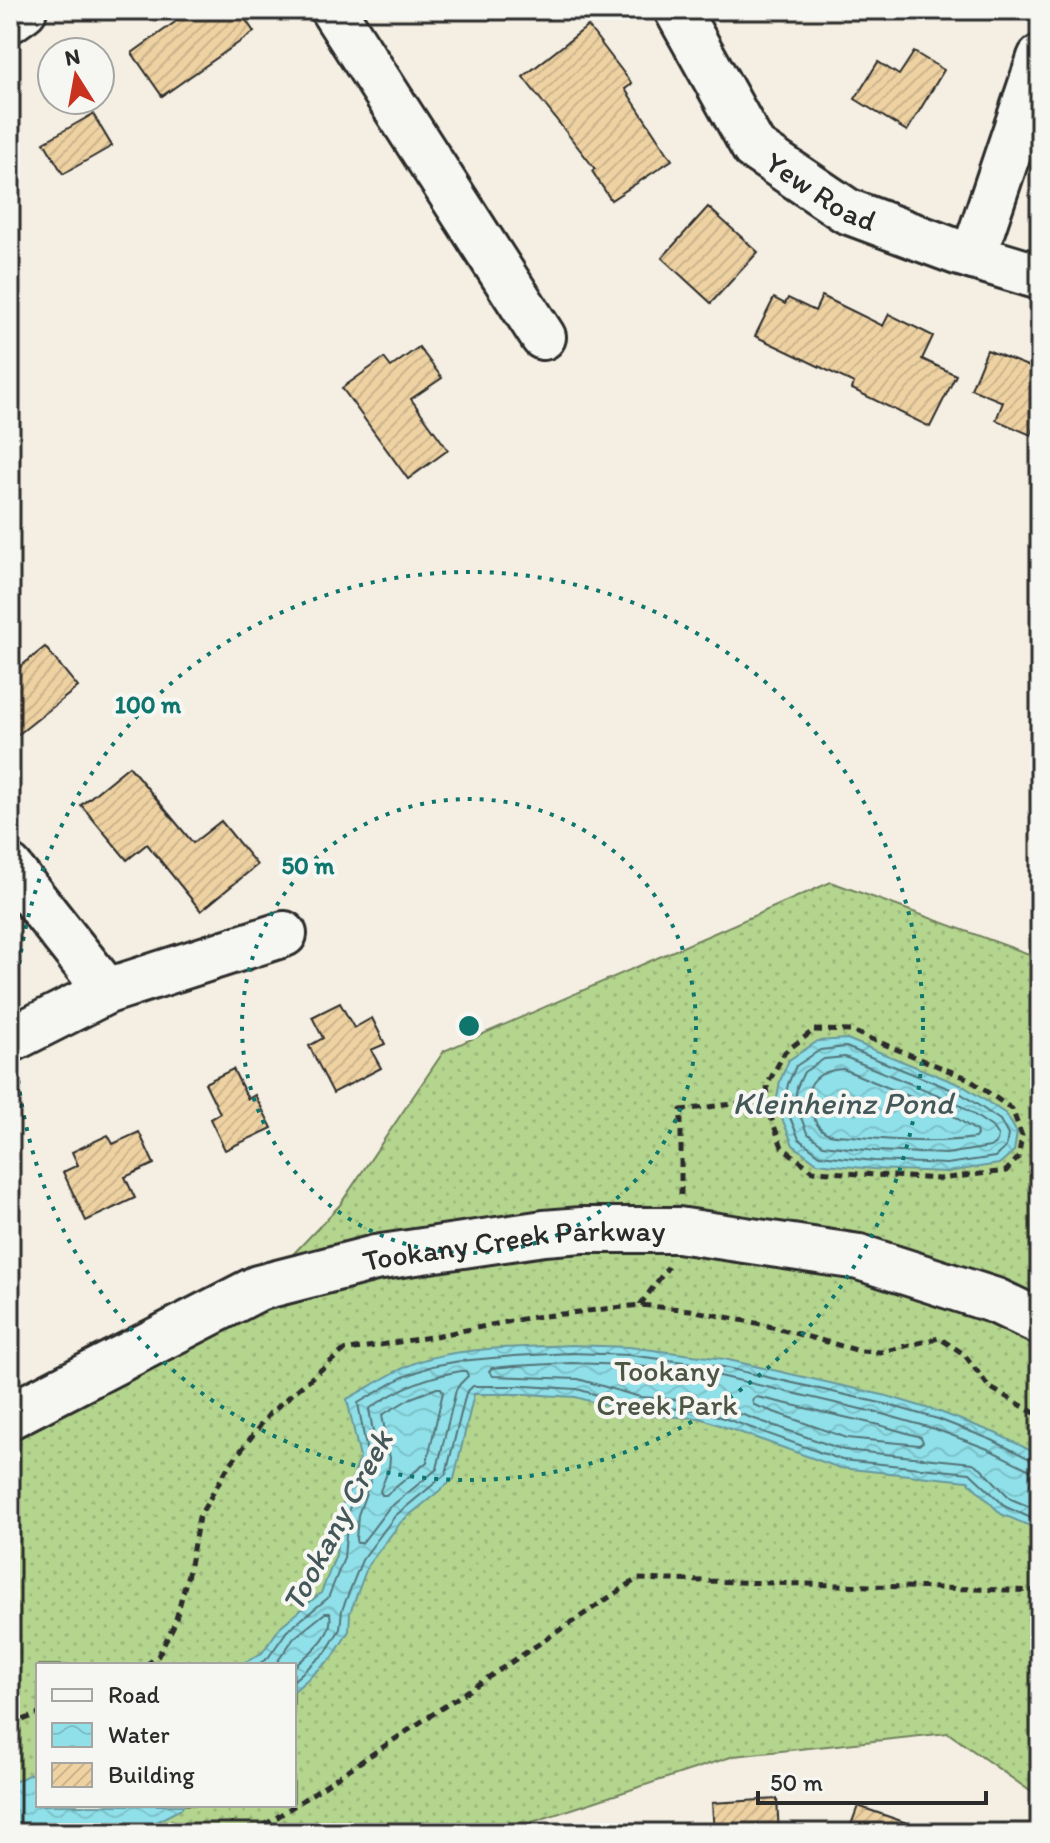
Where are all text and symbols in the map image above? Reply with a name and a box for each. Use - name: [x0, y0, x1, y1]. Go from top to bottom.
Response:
- north arrow: [36, 36, 116, 116]
- text: N: [62, 42, 82, 72]
- street label: Yew Road: [758, 143, 881, 239]
- text: 100 m: [115, 690, 182, 719]
- text: 50 m: [282, 851, 335, 880]
- centre of rings: [455, 1012, 483, 1040]
- water label: Kleinheinz Pond: [733, 1084, 956, 1122]
- street label: Tookany Creek Parkway: [359, 1211, 665, 1279]
- park label: Tookany Creek Park: [596, 1352, 738, 1423]
- water label: Tookany Creek: [273, 1422, 401, 1618]
- legend: [36, 1663, 296, 1807]
- text: Road: [108, 1680, 160, 1709]
- text: Water: [108, 1720, 170, 1749]
- scale bar: [758, 1755, 986, 1805]
- text: Building: [108, 1760, 195, 1789]
- text: 50 m: [770, 1768, 823, 1797]

